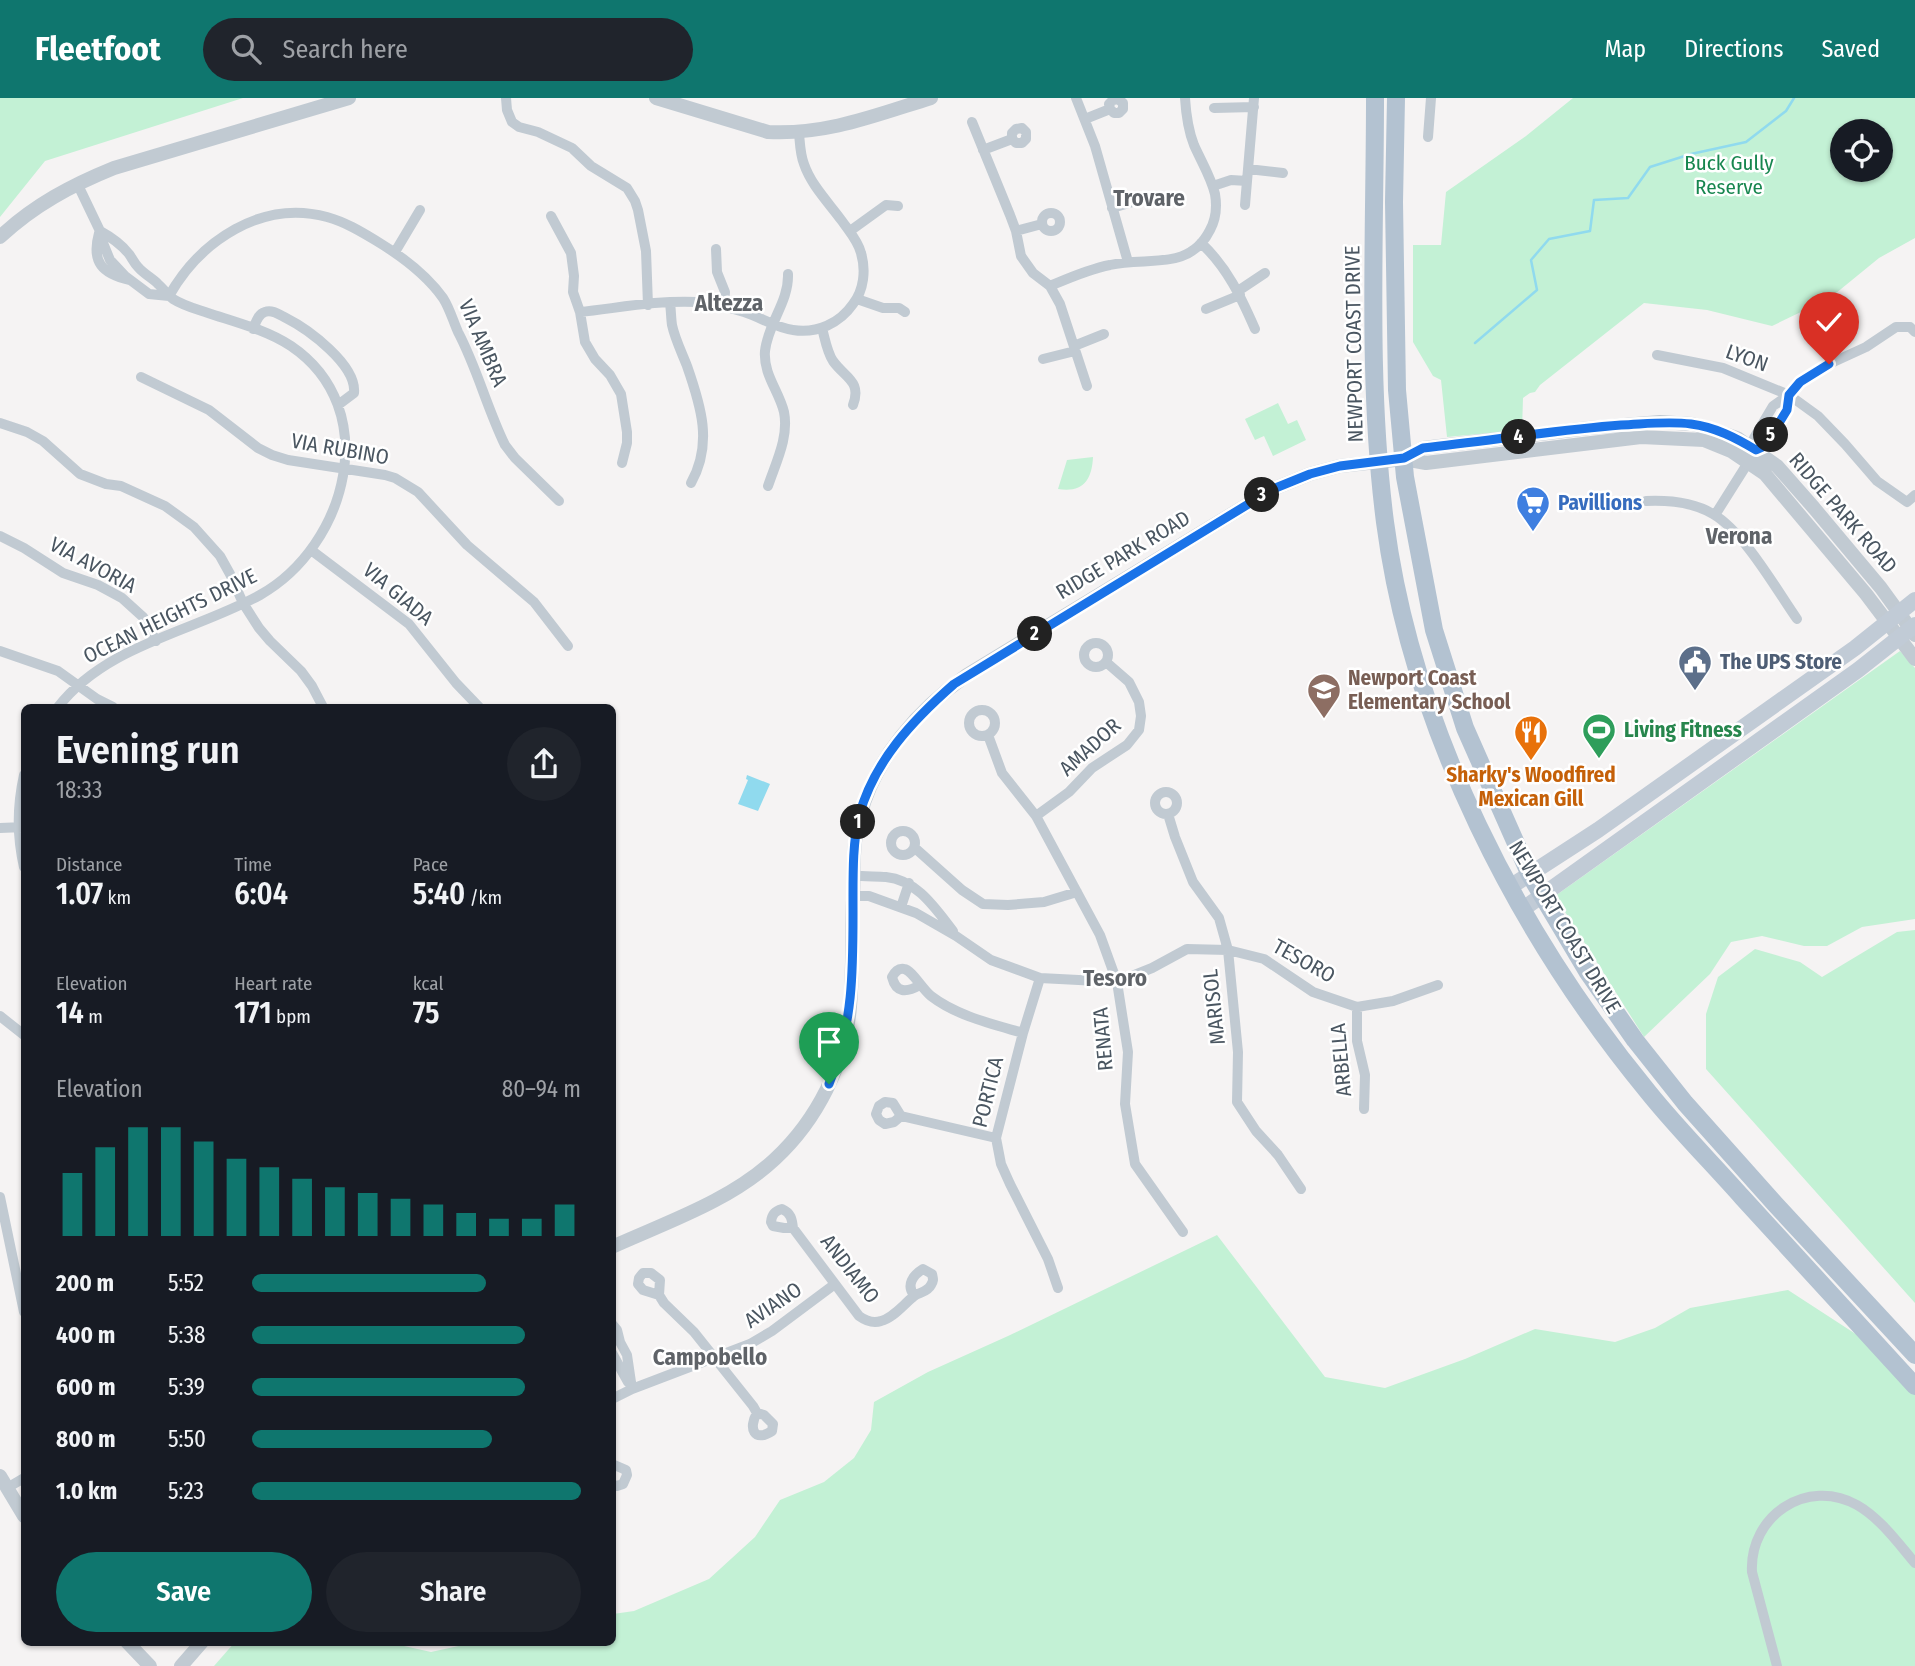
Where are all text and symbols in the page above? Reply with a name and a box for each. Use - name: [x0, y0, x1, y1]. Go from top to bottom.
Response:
- search box: [203, 18, 693, 81]
- text: Fleetfoot: [35, 29, 161, 69]
- icon: search: [227, 30, 265, 68]
- text: Search here: [283, 34, 408, 65]
- text: Map: [1605, 35, 1646, 63]
- text: Directions: [1684, 35, 1783, 63]
- text: Saved: [1821, 35, 1880, 63]
- map controls: [1830, 119, 1893, 182]
- button: locate: [1830, 119, 1893, 182]
- park label: Buck Gully Reserve: [1684, 150, 1774, 200]
- district label: Trovare: [1113, 184, 1185, 212]
- street label: NEWPORT COAST DRIVE: [1339, 245, 1369, 443]
- district label: Altezza: [694, 289, 763, 317]
- pin: [1799, 292, 1859, 364]
- street label: VIA AMBRA: [453, 296, 513, 390]
- icon: check: [1810, 303, 1848, 341]
- street label: LYON: [1722, 338, 1772, 378]
- pin: 5: [1754, 418, 1788, 452]
- pin: 4: [1502, 420, 1536, 454]
- text: 5: [1766, 423, 1775, 446]
- text: 4: [1514, 425, 1523, 448]
- street label: VIA RUBINO: [289, 428, 391, 470]
- street label: RIDGE PARK ROAD: [1783, 447, 1903, 579]
- pin: 3: [1244, 478, 1280, 512]
- text: 3: [1257, 483, 1266, 506]
- supermarket icon: Pavillions: [1514, 484, 1552, 533]
- place label: Pavillions: [1558, 490, 1642, 516]
- street label: RIDGE PARK ROAD: [1051, 505, 1195, 605]
- district label: Verona: [1705, 522, 1772, 550]
- street label: VIA AVORIA: [45, 531, 141, 599]
- street label: VIA GIADA: [358, 557, 438, 631]
- street label: OCEAN HEIGHTS DRIVE: [79, 563, 261, 669]
- pin: 2: [1018, 616, 1052, 652]
- text: 2: [1030, 622, 1039, 645]
- public building icon: The UPS Store: [1676, 643, 1714, 692]
- place label: The UPS Store: [1720, 649, 1842, 675]
- place label: Newport Coast Elementary School: [1348, 665, 1511, 715]
- school or university icon: Newport Coast Elementary School: [1305, 671, 1343, 720]
- sports icon: Living Fitness: [1580, 711, 1618, 760]
- street label: AMADOR: [1054, 712, 1127, 781]
- restaurant icon: Sharky's Woodfired Mexican Gill: [1512, 713, 1550, 762]
- place label: Living Fitness: [1624, 717, 1742, 743]
- text: Evening run: [56, 727, 240, 773]
- button: share: [507, 727, 581, 801]
- place label: Sharky's Woodfired Mexican Gill: [1446, 762, 1616, 812]
- text: 18:33: [56, 776, 102, 804]
- pin: 1: [840, 804, 876, 840]
- text: 1: [853, 810, 862, 833]
- street label: NEWPORT COAST DRIVE: [1503, 836, 1627, 1018]
- text: Distance: [56, 853, 123, 876]
- text: Time: [234, 853, 272, 876]
- text: Pace: [413, 853, 448, 876]
- text: 1.07: [56, 876, 103, 912]
- text: 6:04: [234, 876, 288, 912]
- text: 5:40: [413, 876, 465, 912]
- text: km: [103, 886, 131, 909]
- text: /km: [465, 886, 502, 909]
- street label: TESORO: [1268, 933, 1340, 989]
- district label: Tesoro: [1083, 964, 1147, 992]
- street label: MARISOL: [1197, 967, 1231, 1046]
- text: Elevation: [56, 972, 128, 995]
- text: Heart rate: [234, 972, 312, 995]
- text: kcal: [413, 972, 443, 995]
- text: 14: [56, 995, 84, 1031]
- text: 171: [234, 995, 272, 1031]
- text: 75: [413, 995, 439, 1031]
- text: m: [84, 1005, 103, 1028]
- text: bpm: [272, 1005, 311, 1028]
- street label: RENATA: [1087, 1006, 1119, 1072]
- pin: [799, 1012, 859, 1084]
- street label: ARBELLA: [1325, 1022, 1357, 1098]
- icon: arrive: [810, 1023, 848, 1061]
- street label: PORTICA: [967, 1054, 1009, 1130]
- text: Elevation: [56, 1075, 143, 1103]
- text: 80–94 m: [502, 1075, 581, 1103]
- street label: ANDIAMO: [815, 1229, 885, 1309]
- text: 200 m: [56, 1269, 114, 1297]
- text: 5:52: [168, 1269, 204, 1297]
- street label: AVIANO: [739, 1276, 807, 1334]
- text: 400 m: [56, 1321, 115, 1349]
- text: 5:38: [168, 1321, 206, 1349]
- district label: Campobello: [653, 1343, 767, 1371]
- text: 600 m: [56, 1373, 115, 1401]
- text: 5:39: [168, 1373, 205, 1401]
- text: 800 m: [56, 1425, 116, 1453]
- text: 5:50: [168, 1425, 206, 1453]
- text: 1.0 km: [56, 1477, 117, 1505]
- text: 5:23: [168, 1477, 204, 1505]
- button: Save: [56, 1552, 312, 1632]
- button: Share: [326, 1552, 581, 1632]

